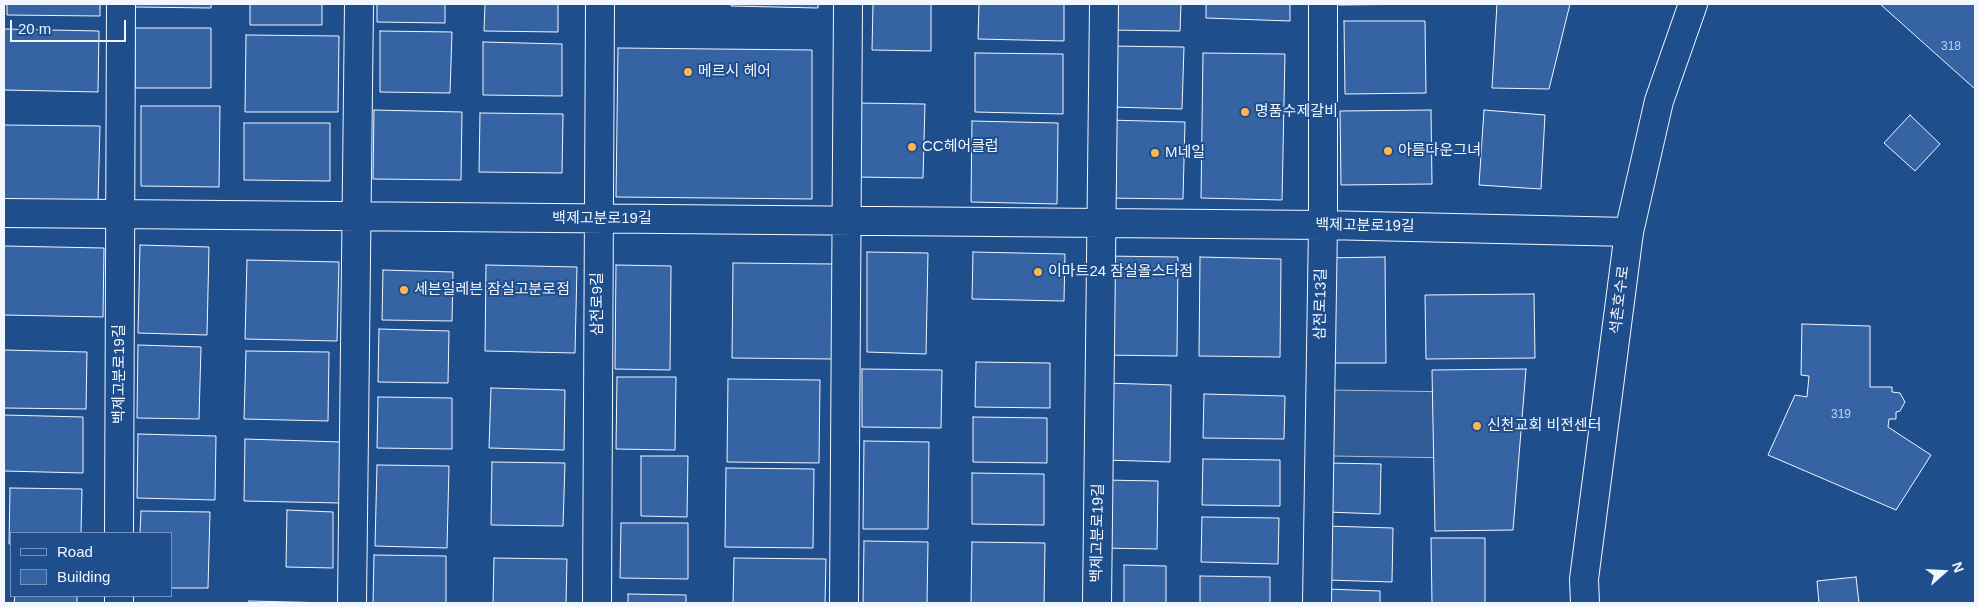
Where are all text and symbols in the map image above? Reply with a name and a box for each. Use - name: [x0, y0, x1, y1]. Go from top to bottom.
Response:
- scale bar: [12, 10, 129, 42]
- text: 20 m: [18, 20, 51, 37]
- house number: 318: [1941, 40, 1961, 54]
- place label: 메르시 헤어: [698, 63, 771, 81]
- marker: 메르시 헤어: [682, 66, 694, 78]
- place label: 명품수제갈비: [1255, 103, 1338, 121]
- marker: 명품수제갈비: [1239, 106, 1251, 118]
- place label: CC헤어클럽: [922, 138, 999, 156]
- marker: CC헤어클럽: [906, 141, 918, 153]
- place label: 아름다운그녀: [1398, 142, 1481, 160]
- place label: M네일: [1165, 144, 1205, 162]
- marker: 아름다운그녀: [1382, 145, 1394, 157]
- marker: M네일: [1149, 147, 1161, 159]
- street label: 백제고분로19길: [552, 210, 652, 228]
- street label: 백제고분로19길: [1315, 216, 1415, 236]
- place label: 이마트24 잠실올스타점: [1048, 263, 1193, 281]
- street label: 석촌호수로: [1607, 265, 1633, 335]
- marker: 이마트24 잠실올스타점: [1032, 266, 1044, 278]
- street label: 삼전로13길: [1311, 268, 1331, 340]
- street label: 삼전로9길: [589, 272, 607, 336]
- place label: 세븐일레븐 잠실고분로점: [414, 281, 570, 299]
- marker: 세븐일레븐 잠실고분로점: [398, 284, 410, 296]
- street label: 백제고분로19길: [111, 324, 129, 424]
- house number: 319: [1831, 408, 1851, 422]
- place label: 신천교회 비전센터: [1487, 417, 1602, 435]
- marker: 신천교회 비전센터: [1471, 420, 1483, 432]
- street label: 백제고분로19길: [1088, 483, 1108, 583]
- legend: [10, 532, 172, 597]
- text: Road: [57, 543, 93, 560]
- north arrow: [1919, 547, 1969, 597]
- text: N: [1949, 560, 1967, 575]
- text: Building: [57, 568, 110, 585]

